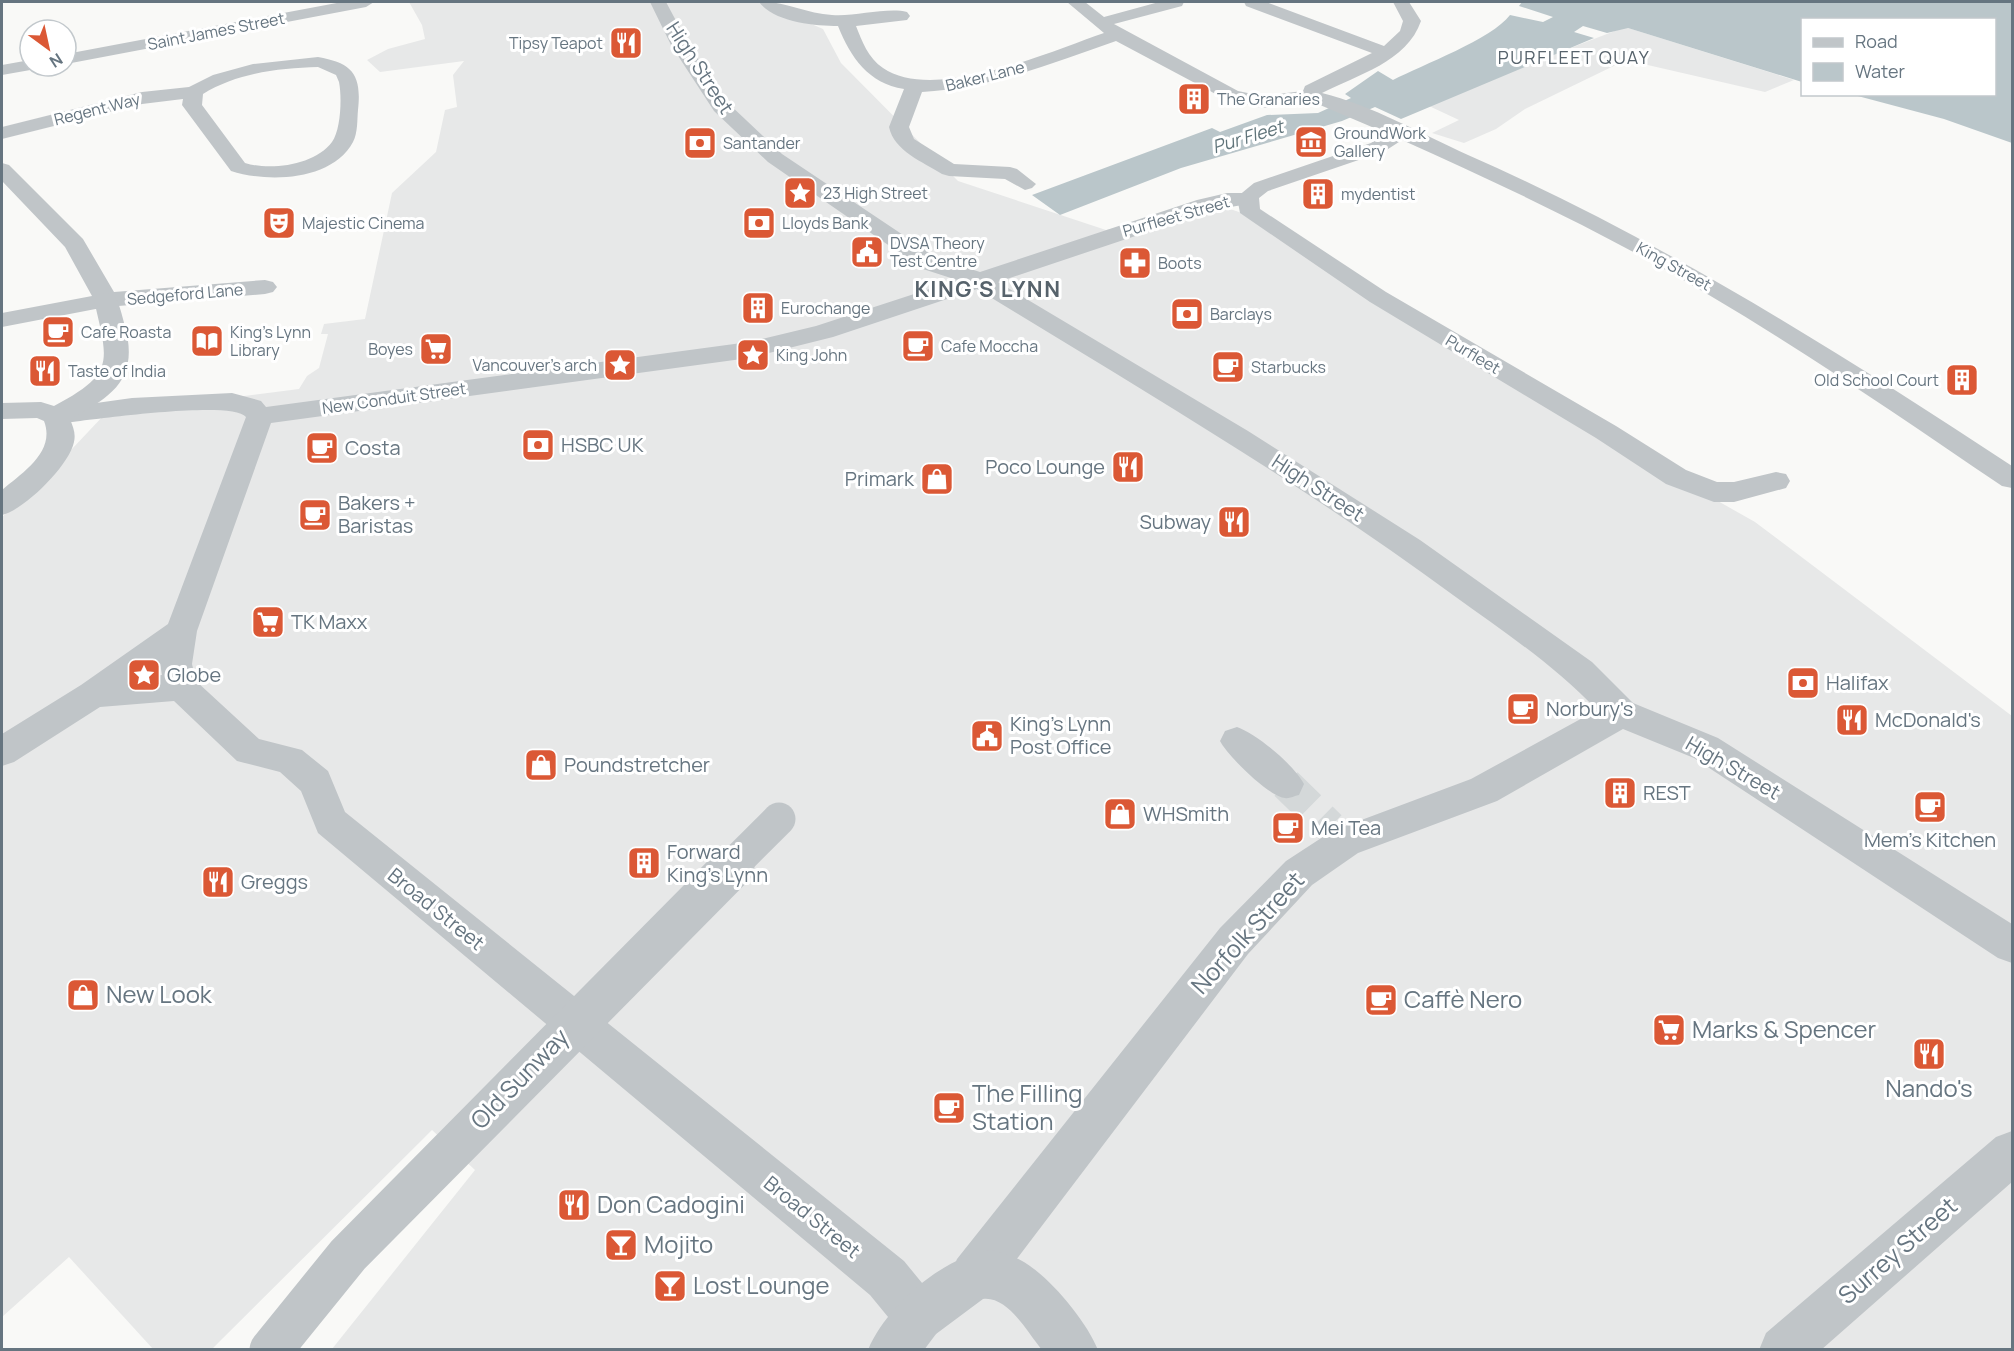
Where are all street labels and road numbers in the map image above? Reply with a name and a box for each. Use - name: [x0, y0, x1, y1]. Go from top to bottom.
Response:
- street label: Saint James Street: [145, 7, 287, 55]
- street label: High Street: [661, 16, 740, 119]
- street label: Baker Lane: [943, 56, 1027, 96]
- street label: Regent Way: [52, 88, 143, 130]
- street label: Purfleet Street: [1120, 190, 1232, 242]
- street label: King Street: [1633, 236, 1715, 296]
- street label: Sedgeford Lane: [126, 278, 244, 310]
- street label: Purfleet: [1442, 329, 1504, 379]
- street label: New Conduit Street: [321, 377, 467, 419]
- street label: High Street: [1267, 448, 1370, 527]
- street label: High Street: [1681, 730, 1785, 805]
- street label: Broad Street: [382, 861, 490, 956]
- street label: Norfolk Street: [1183, 864, 1311, 1000]
- street label: Old Sunway: [462, 1020, 576, 1136]
- street label: Broad Street: [758, 1169, 866, 1264]
- street label: Surrey Street: [1830, 1189, 1964, 1311]

